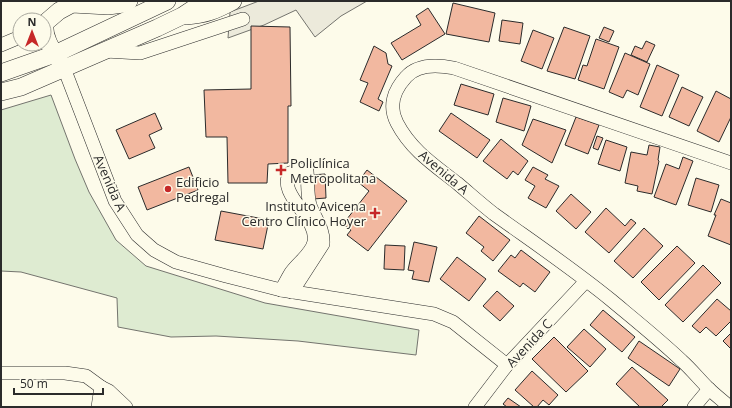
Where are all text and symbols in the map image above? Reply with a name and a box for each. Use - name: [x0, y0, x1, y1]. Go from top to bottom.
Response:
- north arrow: [12, 12, 52, 52]
- text: N: [28, 14, 36, 29]
- street label: Avenida A: [415, 146, 473, 199]
- street label: Avenida A: [90, 152, 131, 215]
- place label: Policlínica Metropolitana: [290, 154, 376, 187]
- marker: Policlínica Metropolitana: [275, 164, 287, 176]
- place label: Edificio Pedregal: [176, 173, 229, 206]
- marker: Edificio Pedregal: [163, 184, 173, 194]
- place label: Instituto Avicena Centro Clínico Hoyer: [241, 197, 367, 230]
- marker: Instituto Avicena Centro Clínico Hoyer: [369, 207, 381, 219]
- street label: Avenida C: [502, 315, 556, 371]
- scale bar: [14, 370, 103, 396]
- text: 50 m: [20, 375, 48, 392]

